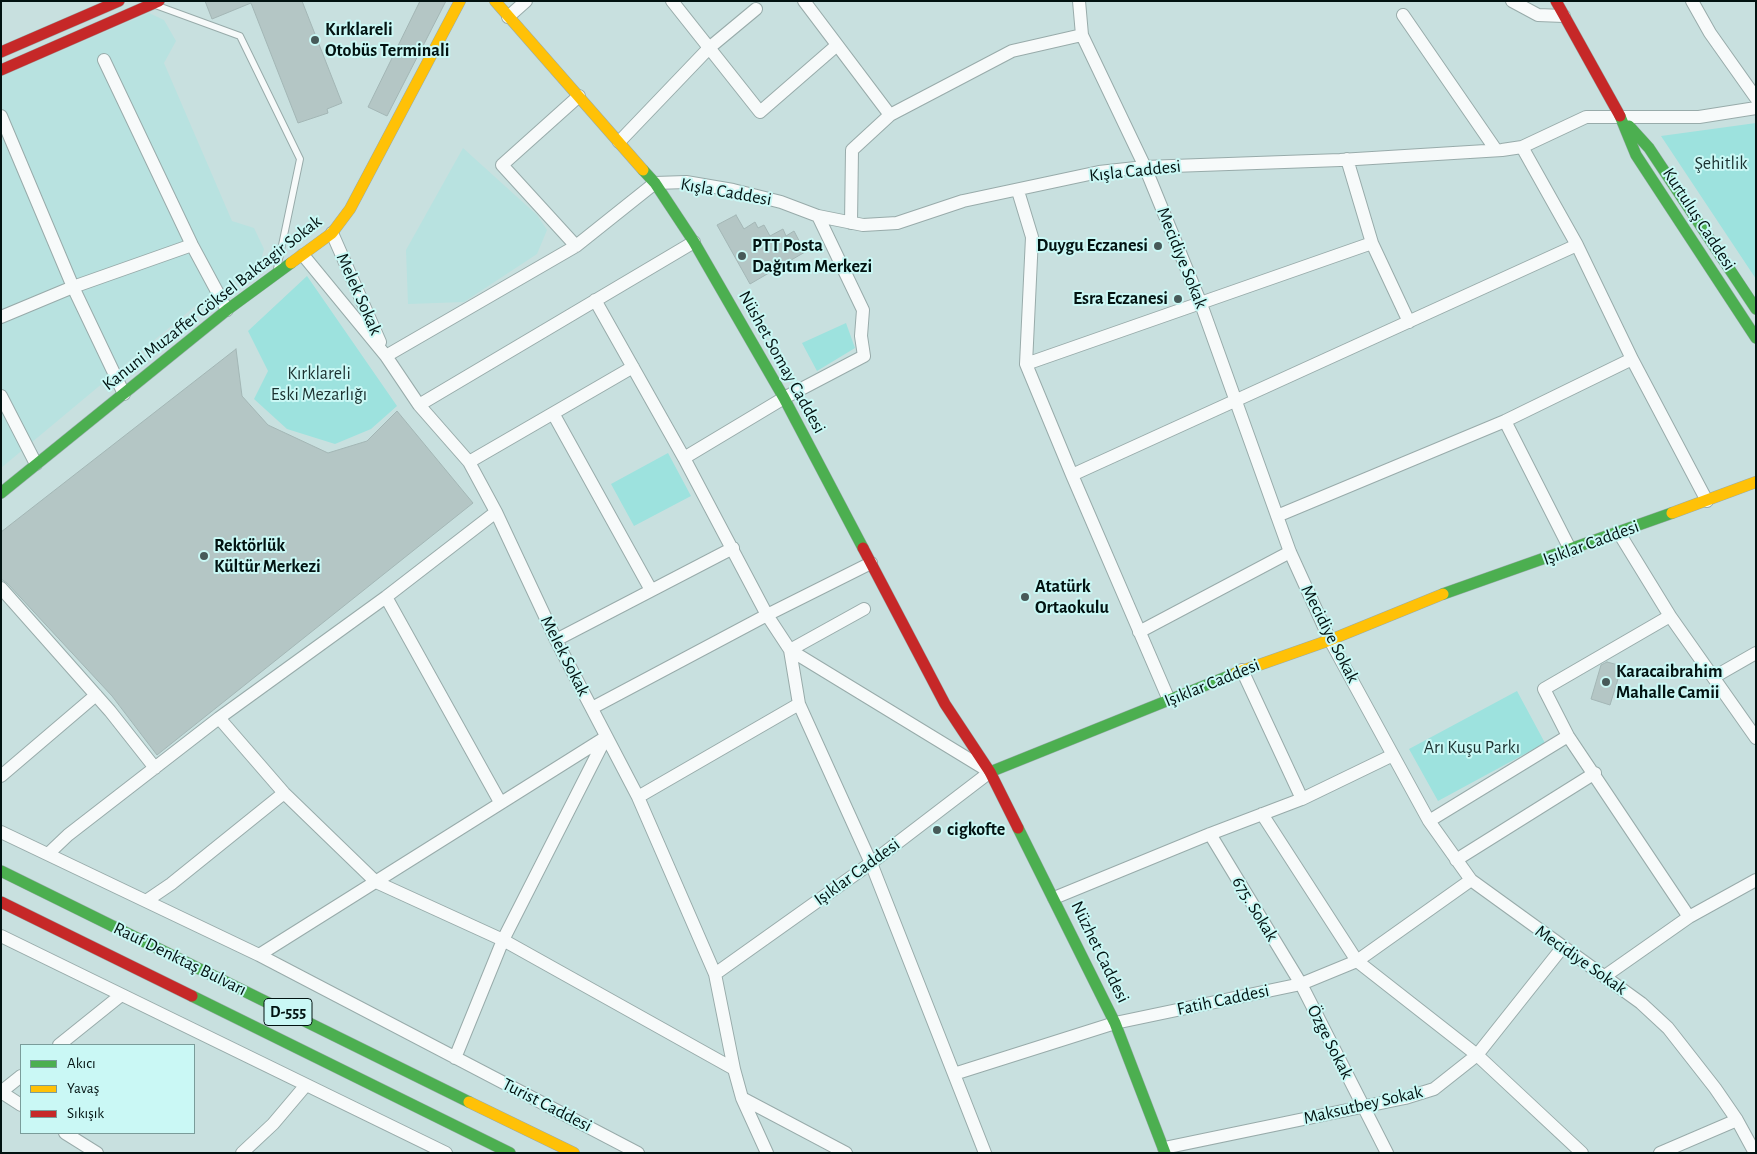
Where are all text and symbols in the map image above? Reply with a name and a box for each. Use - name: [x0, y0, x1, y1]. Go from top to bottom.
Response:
- place label: Kırklareli Otobüs Terminali: [325, 19, 449, 62]
- marker: Kırklareli Otobüs Terminali: [309, 34, 321, 46]
- park label: Şehitlik: [1695, 153, 1747, 175]
- street label: Kışla Caddesi: [1088, 155, 1182, 187]
- street label: Kurtuluş Caddesi: [1658, 164, 1740, 274]
- street label: Kışla Caddesi: [679, 173, 773, 211]
- street label: Mecidiye Sokak: [1152, 204, 1212, 312]
- street label: Kanuni Muzaffer Göksel Baktagir Sokak: [98, 211, 326, 395]
- place label: PTT Posta Dağıtım Merkezi: [752, 235, 872, 278]
- place label: Duygu Eczanesi: [1037, 235, 1148, 257]
- marker: Duygu Eczanesi: [1152, 240, 1164, 252]
- street label: Melek Sokak: [331, 250, 387, 338]
- marker: PTT Posta Dağıtım Merkezi: [736, 250, 748, 262]
- street label: Nüshet Somay Caddesi: [734, 287, 830, 437]
- place label: Esra Eczanesi: [1073, 288, 1168, 310]
- marker: Esra Eczanesi: [1172, 293, 1184, 305]
- park label: Kırklareli Eski Mezarlığı: [271, 363, 367, 406]
- street label: Işıklar Caddesi: [1540, 516, 1642, 570]
- place label: Rektörlük Kültür Merkezi: [214, 535, 321, 578]
- marker: Rektörlük Kültür Merkezi: [198, 550, 210, 562]
- place label: Atatürk Ortaokulu: [1035, 576, 1109, 618]
- street label: Mecidiye Sokak: [1296, 581, 1364, 687]
- marker: Atatürk Ortaokulu: [1019, 591, 1031, 603]
- street label: Melek Sokak: [536, 612, 594, 700]
- street label: Işıklar Caddesi: [1161, 654, 1263, 712]
- place label: Karacaibrahim Mahalle Camii: [1616, 661, 1723, 704]
- marker: Karacaibrahim Mahalle Camii: [1600, 676, 1612, 688]
- park label: Arı Kuşu Parkı: [1424, 737, 1520, 759]
- place label: cigkofte: [947, 819, 1005, 841]
- marker: cigkofte: [931, 824, 943, 836]
- street label: Işıklar Caddesi: [810, 834, 904, 910]
- street label: 675. Sokak: [1227, 873, 1283, 945]
- street label: Nüzhet Caddesi: [1066, 898, 1134, 1006]
- street label: Rauf Denktaş Bulvarı: [110, 917, 250, 1001]
- street label: Mecidiye Sokak: [1531, 920, 1631, 1000]
- street label: Fatih Caddesi: [1175, 980, 1271, 1020]
- road number: D-555: [264, 999, 312, 1026]
- street label: Özge Sokak: [1302, 1001, 1358, 1083]
- legend: [20, 1044, 195, 1134]
- text: Akıcı: [67, 1056, 96, 1071]
- street label: Turist Caddesi: [499, 1073, 595, 1137]
- text: Yavaş: [67, 1081, 99, 1096]
- street label: Maksutbey Sokak: [1301, 1081, 1425, 1129]
- text: Sıkışık: [67, 1106, 104, 1121]

